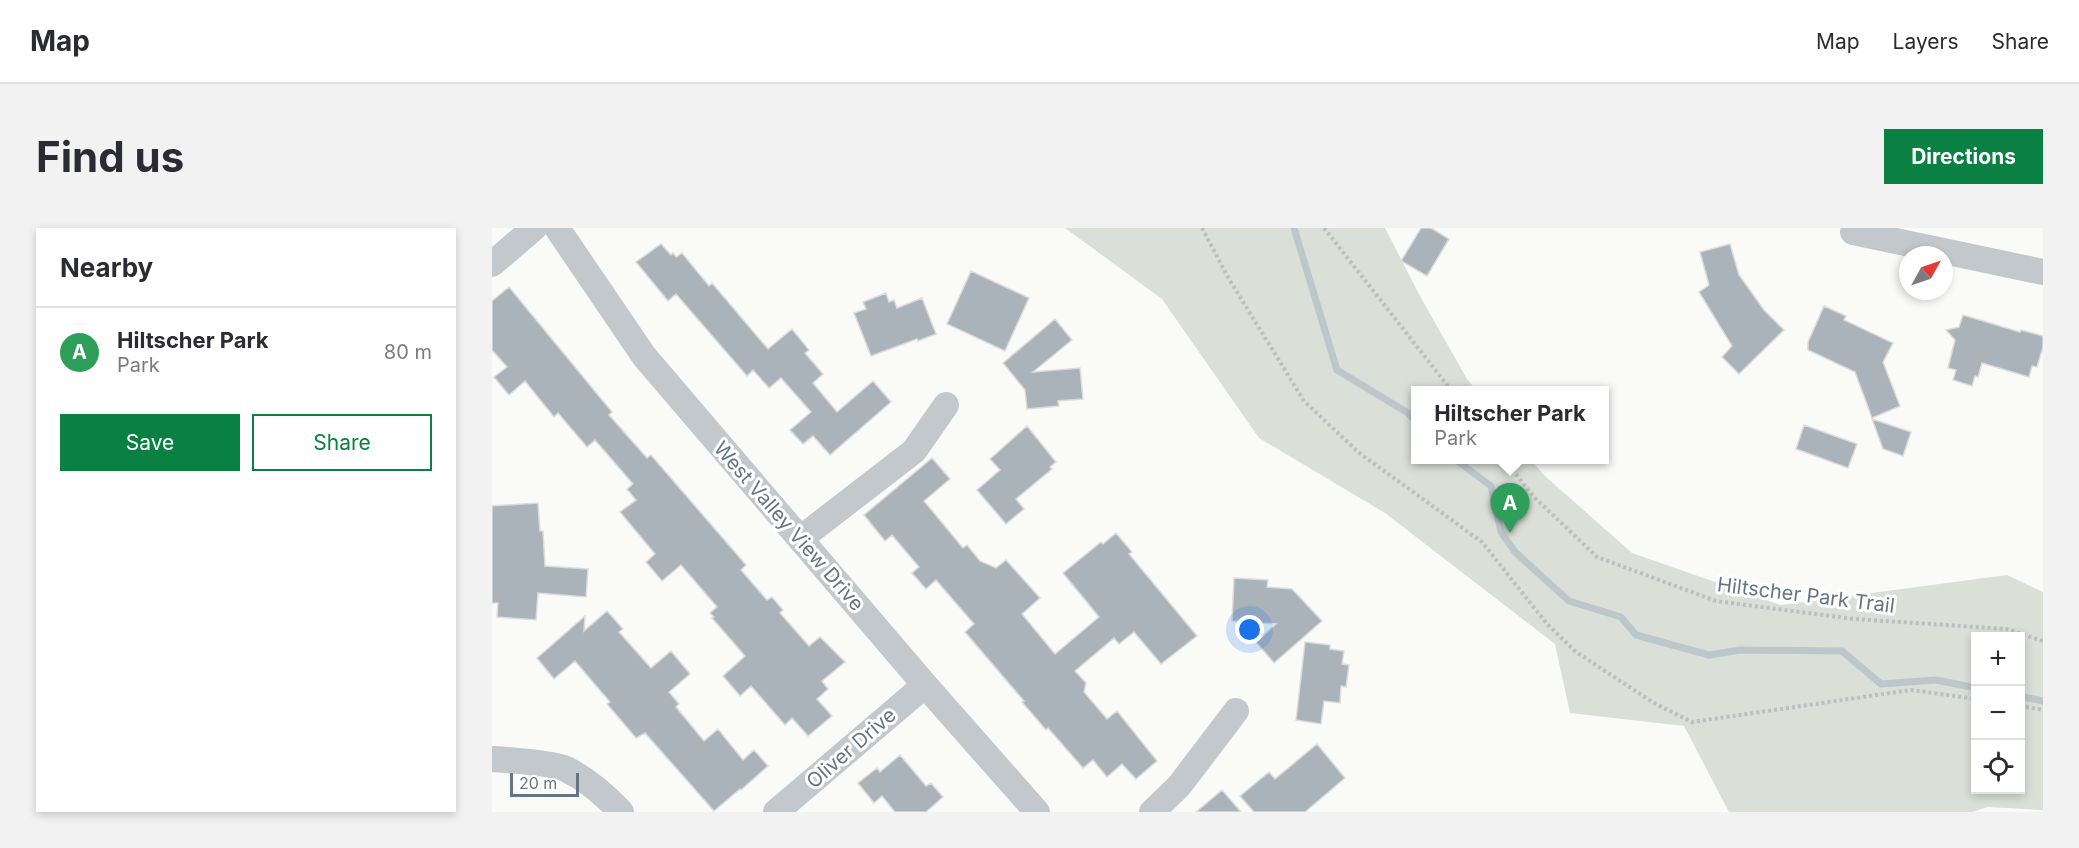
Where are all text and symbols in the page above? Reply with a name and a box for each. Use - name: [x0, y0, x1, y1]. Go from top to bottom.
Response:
- text: Map: [30, 24, 90, 58]
- text: Map: [1816, 29, 1860, 54]
- text: Layers: [1893, 29, 1959, 54]
- text: Share: [1992, 29, 2049, 54]
- button: Directions: [1884, 129, 2043, 184]
- text: Find us: [36, 131, 184, 182]
- north arrow: [1899, 246, 1953, 300]
- text: Nearby: [60, 252, 153, 283]
- text: Hiltscher Park: [117, 327, 269, 353]
- text: A: [72, 340, 87, 364]
- text: 80 m: [384, 340, 432, 364]
- text: Park: [117, 353, 160, 377]
- popup: [1411, 386, 1609, 464]
- text: Hiltscher Park: [1434, 400, 1586, 426]
- button: Save: [60, 414, 240, 471]
- button: Share: [252, 414, 432, 471]
- text: Park: [1434, 426, 1477, 450]
- street label: West Valley View Drive: [709, 436, 869, 616]
- pin: A: [1490, 484, 1530, 533]
- street label: Hiltscher Park Trail: [1716, 572, 1896, 618]
- your location: [1235, 615, 1264, 644]
- map controls: [1971, 632, 2025, 794]
- button: +: [1971, 632, 2025, 686]
- button: −: [1971, 686, 2025, 740]
- street label: Oliver Drive: [802, 703, 900, 793]
- button: locate: [1971, 740, 2025, 794]
- scale bar: [510, 770, 579, 798]
- text: 20 m: [519, 773, 557, 793]

